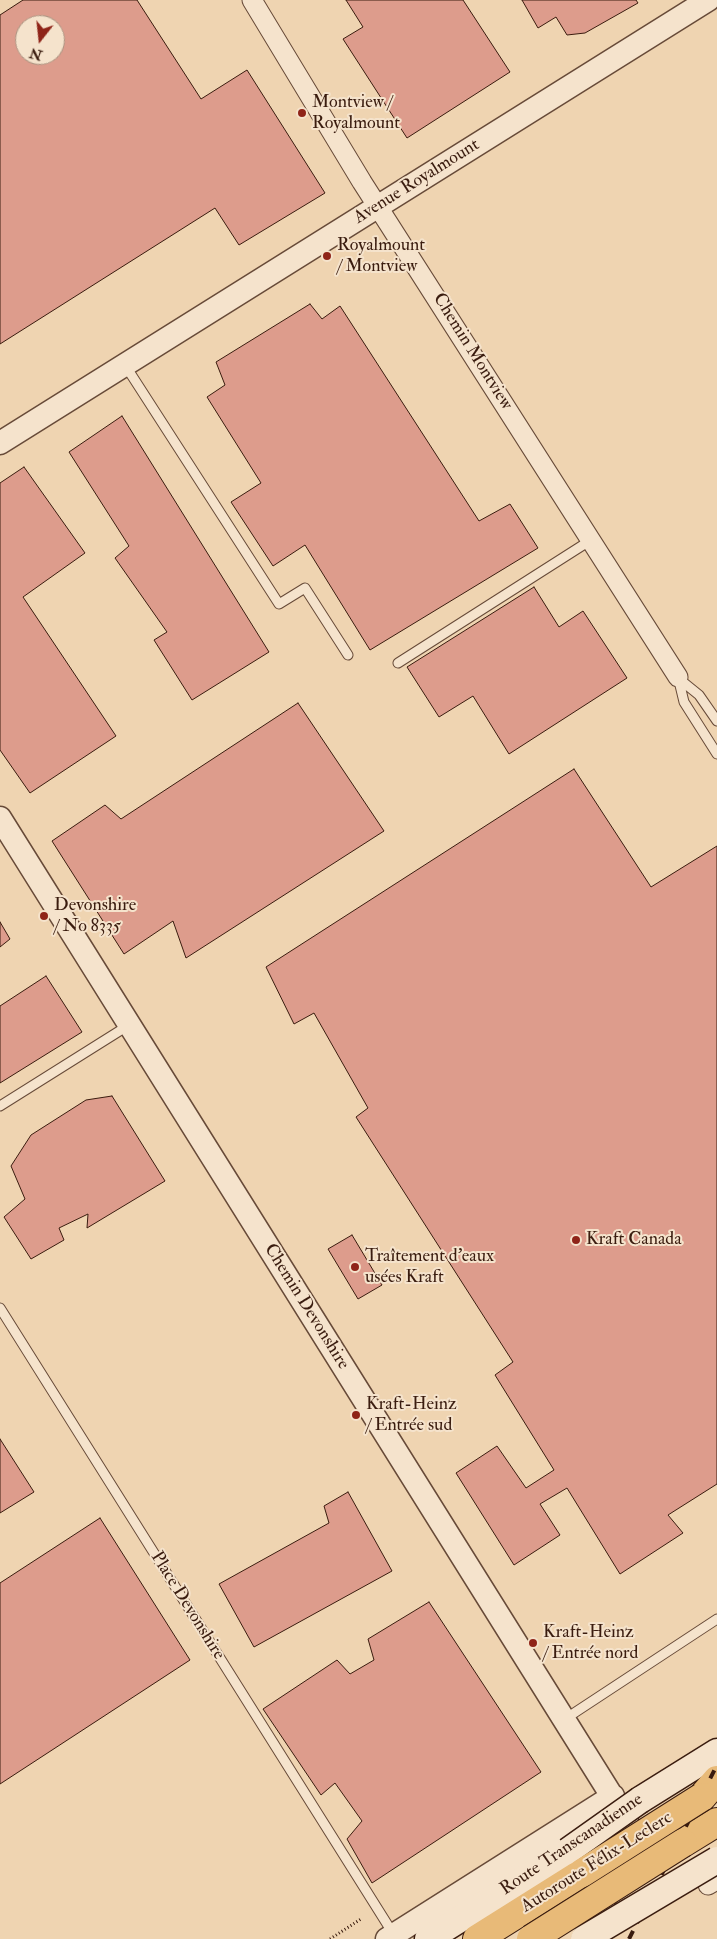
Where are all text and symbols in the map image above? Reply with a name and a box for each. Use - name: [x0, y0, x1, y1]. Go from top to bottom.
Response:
- north arrow: [15, 15, 65, 65]
- text: N: [28, 44, 44, 64]
- place label: Montview / Royalmount: [312, 92, 400, 134]
- marker: Montview / Royalmount: [296, 107, 308, 119]
- street label: Avenue Royalmount: [350, 135, 484, 229]
- place label: Royalmount / Montview: [337, 235, 425, 278]
- marker: Royalmount / Montview: [321, 250, 333, 262]
- street label: Chemin Montview: [427, 290, 517, 414]
- place label: Devonshire / No 8335: [54, 895, 136, 938]
- marker: Devonshire / No 8335: [38, 910, 50, 922]
- place label: Kraft Canada: [586, 1229, 682, 1251]
- marker: Kraft Canada: [570, 1234, 582, 1246]
- street label: Chemin Devonshire: [259, 1240, 353, 1374]
- place label: Traîtement d'eaux usées Kraft: [365, 1246, 494, 1288]
- marker: Traîtement d'eaux usées Kraft: [349, 1261, 361, 1273]
- place label: Kraft-Heinz / Entrée sud: [366, 1394, 457, 1436]
- marker: Kraft-Heinz / Entrée sud: [350, 1409, 362, 1421]
- street label: Place Devonshire: [145, 1548, 229, 1664]
- place label: Kraft-Heinz / Entrée nord: [543, 1622, 638, 1665]
- marker: Kraft-Heinz / Entrée nord: [527, 1637, 539, 1649]
- street label: Route Transcanadienne: [497, 1789, 647, 1901]
- street label: Autoroute Félix-Leclerc: [518, 1808, 676, 1918]

